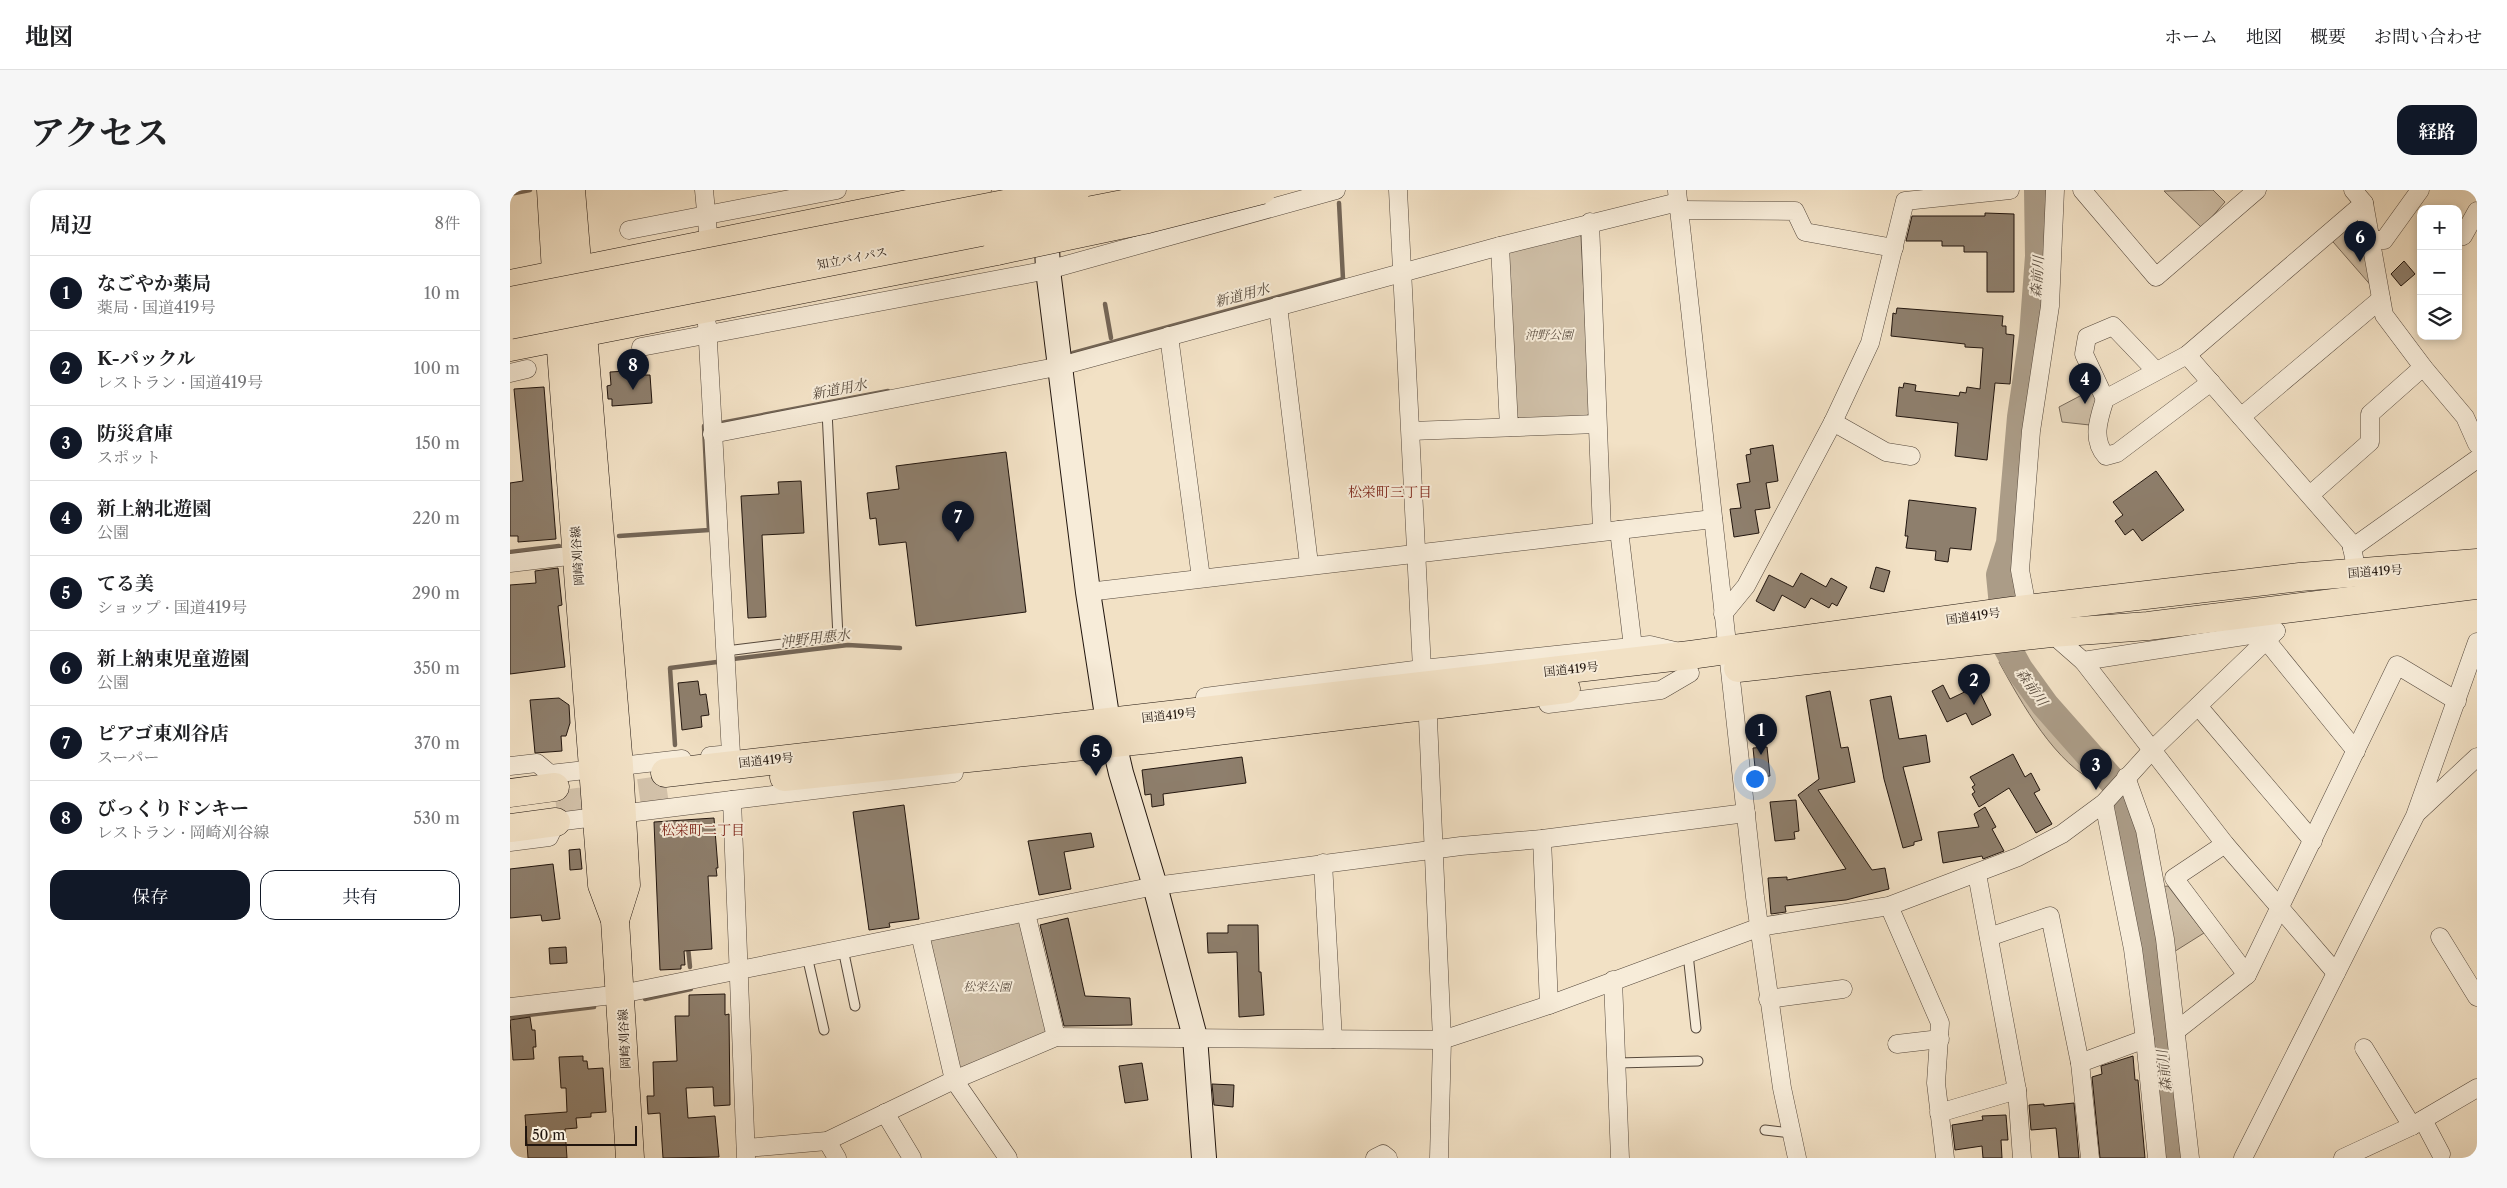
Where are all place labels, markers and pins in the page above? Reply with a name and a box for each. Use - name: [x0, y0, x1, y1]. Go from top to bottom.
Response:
- pin: 6: [2344, 221, 2376, 262]
- pin: 8: [617, 349, 649, 390]
- pin: 4: [2069, 363, 2101, 404]
- pin: 7: [942, 501, 974, 542]
- pin: 2: [1958, 664, 1990, 705]
- pin: 1: [1745, 714, 1777, 755]
- pin: 5: [1080, 735, 1112, 776]
- pin: 3: [2080, 749, 2112, 790]

